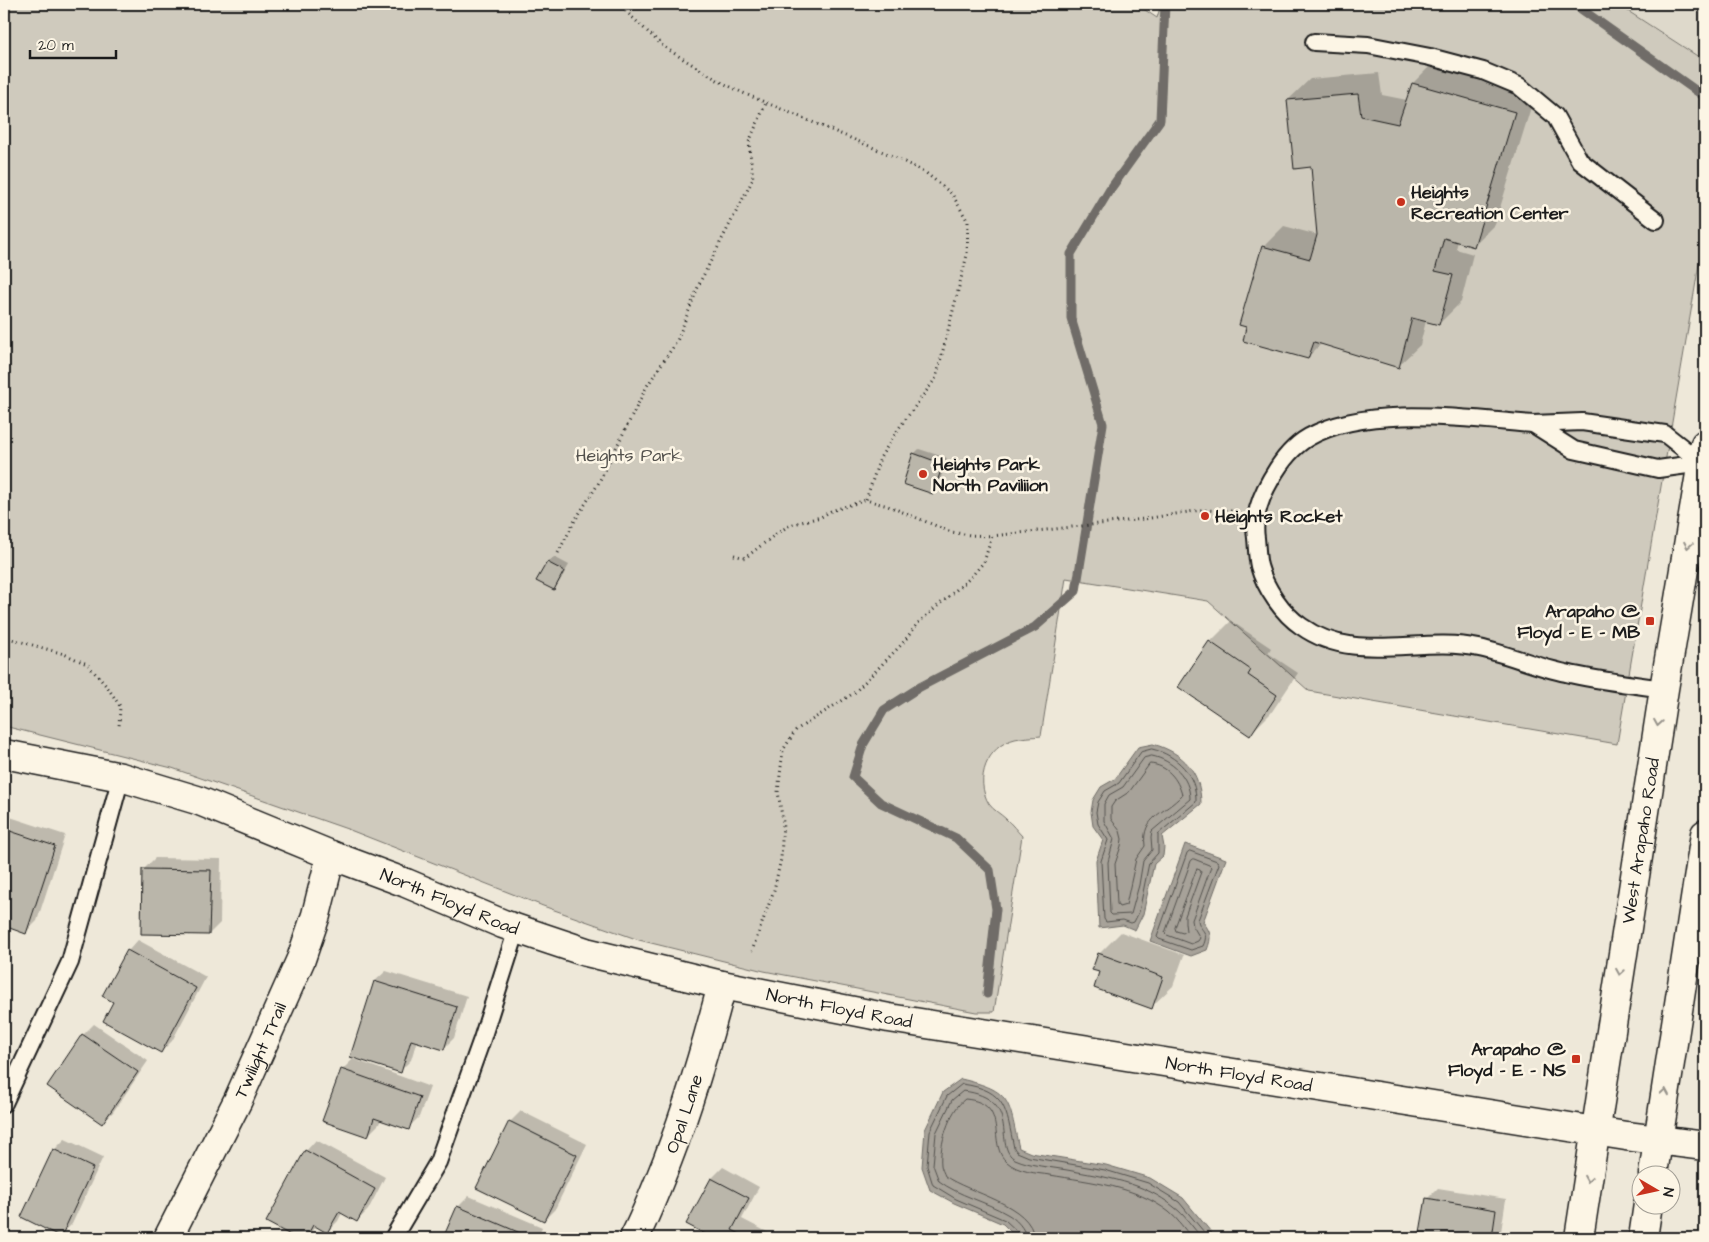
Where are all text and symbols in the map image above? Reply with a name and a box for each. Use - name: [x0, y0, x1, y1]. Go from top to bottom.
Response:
- scale bar: [30, 28, 116, 60]
- text: 20 m: [38, 35, 74, 56]
- place label: Heights Recreation Center: [1411, 180, 1569, 226]
- marker: Heights Recreation Center: [1395, 196, 1407, 208]
- park label: Heights Park: [576, 443, 682, 469]
- place label: Heights Park North Paviliion: [933, 452, 1048, 498]
- marker: Heights Park North Paviliion: [917, 468, 929, 480]
- place label: Heights Rocket: [1215, 504, 1343, 530]
- marker: Heights Rocket: [1199, 510, 1211, 522]
- one-way arrow: [1684, 541, 1694, 550]
- place label: Arapaho @ Floyd - E - MB: [1517, 599, 1640, 646]
- marker: Arapaho @ Floyd - E - MB: [1644, 615, 1656, 627]
- one-way arrow: [1654, 719, 1664, 727]
- street label: West Arapaho Road: [1616, 756, 1666, 926]
- street label: North Floyd Road: [377, 862, 522, 942]
- one-way arrow: [1616, 968, 1626, 977]
- street label: North Floyd Road: [764, 982, 914, 1035]
- street label: Twilight Trail: [228, 999, 293, 1103]
- place label: Arapaho @ Floyd - E - NS: [1448, 1037, 1566, 1084]
- street label: North Floyd Road: [1164, 1050, 1314, 1099]
- marker: Arapaho @ Floyd - E - NS: [1570, 1053, 1582, 1065]
- street label: Opal Lane: [659, 1071, 709, 1157]
- one-way arrow: [1660, 1088, 1670, 1097]
- north arrow: [1632, 1164, 1682, 1214]
- one-way arrow: [1584, 1175, 1594, 1184]
- text: N: [1657, 1186, 1678, 1198]

